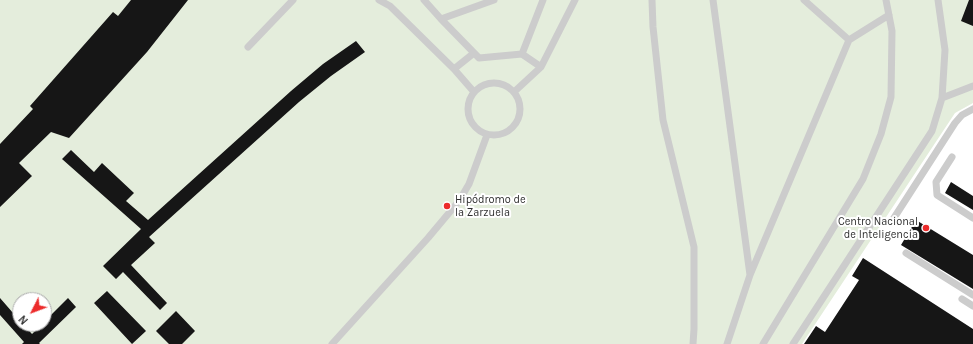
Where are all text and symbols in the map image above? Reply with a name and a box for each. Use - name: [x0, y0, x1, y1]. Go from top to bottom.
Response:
- place label: Hipódromo de la Zarzuela: [455, 193, 526, 219]
- marker: Hipódromo de la Zarzuela: [442, 201, 452, 211]
- place label: Centro Nacional de Inteligencia: [838, 215, 918, 241]
- marker: Centro Nacional de Inteligencia: [921, 223, 931, 233]
- north arrow: [12, 292, 52, 332]
- text: N: [16, 312, 31, 327]

